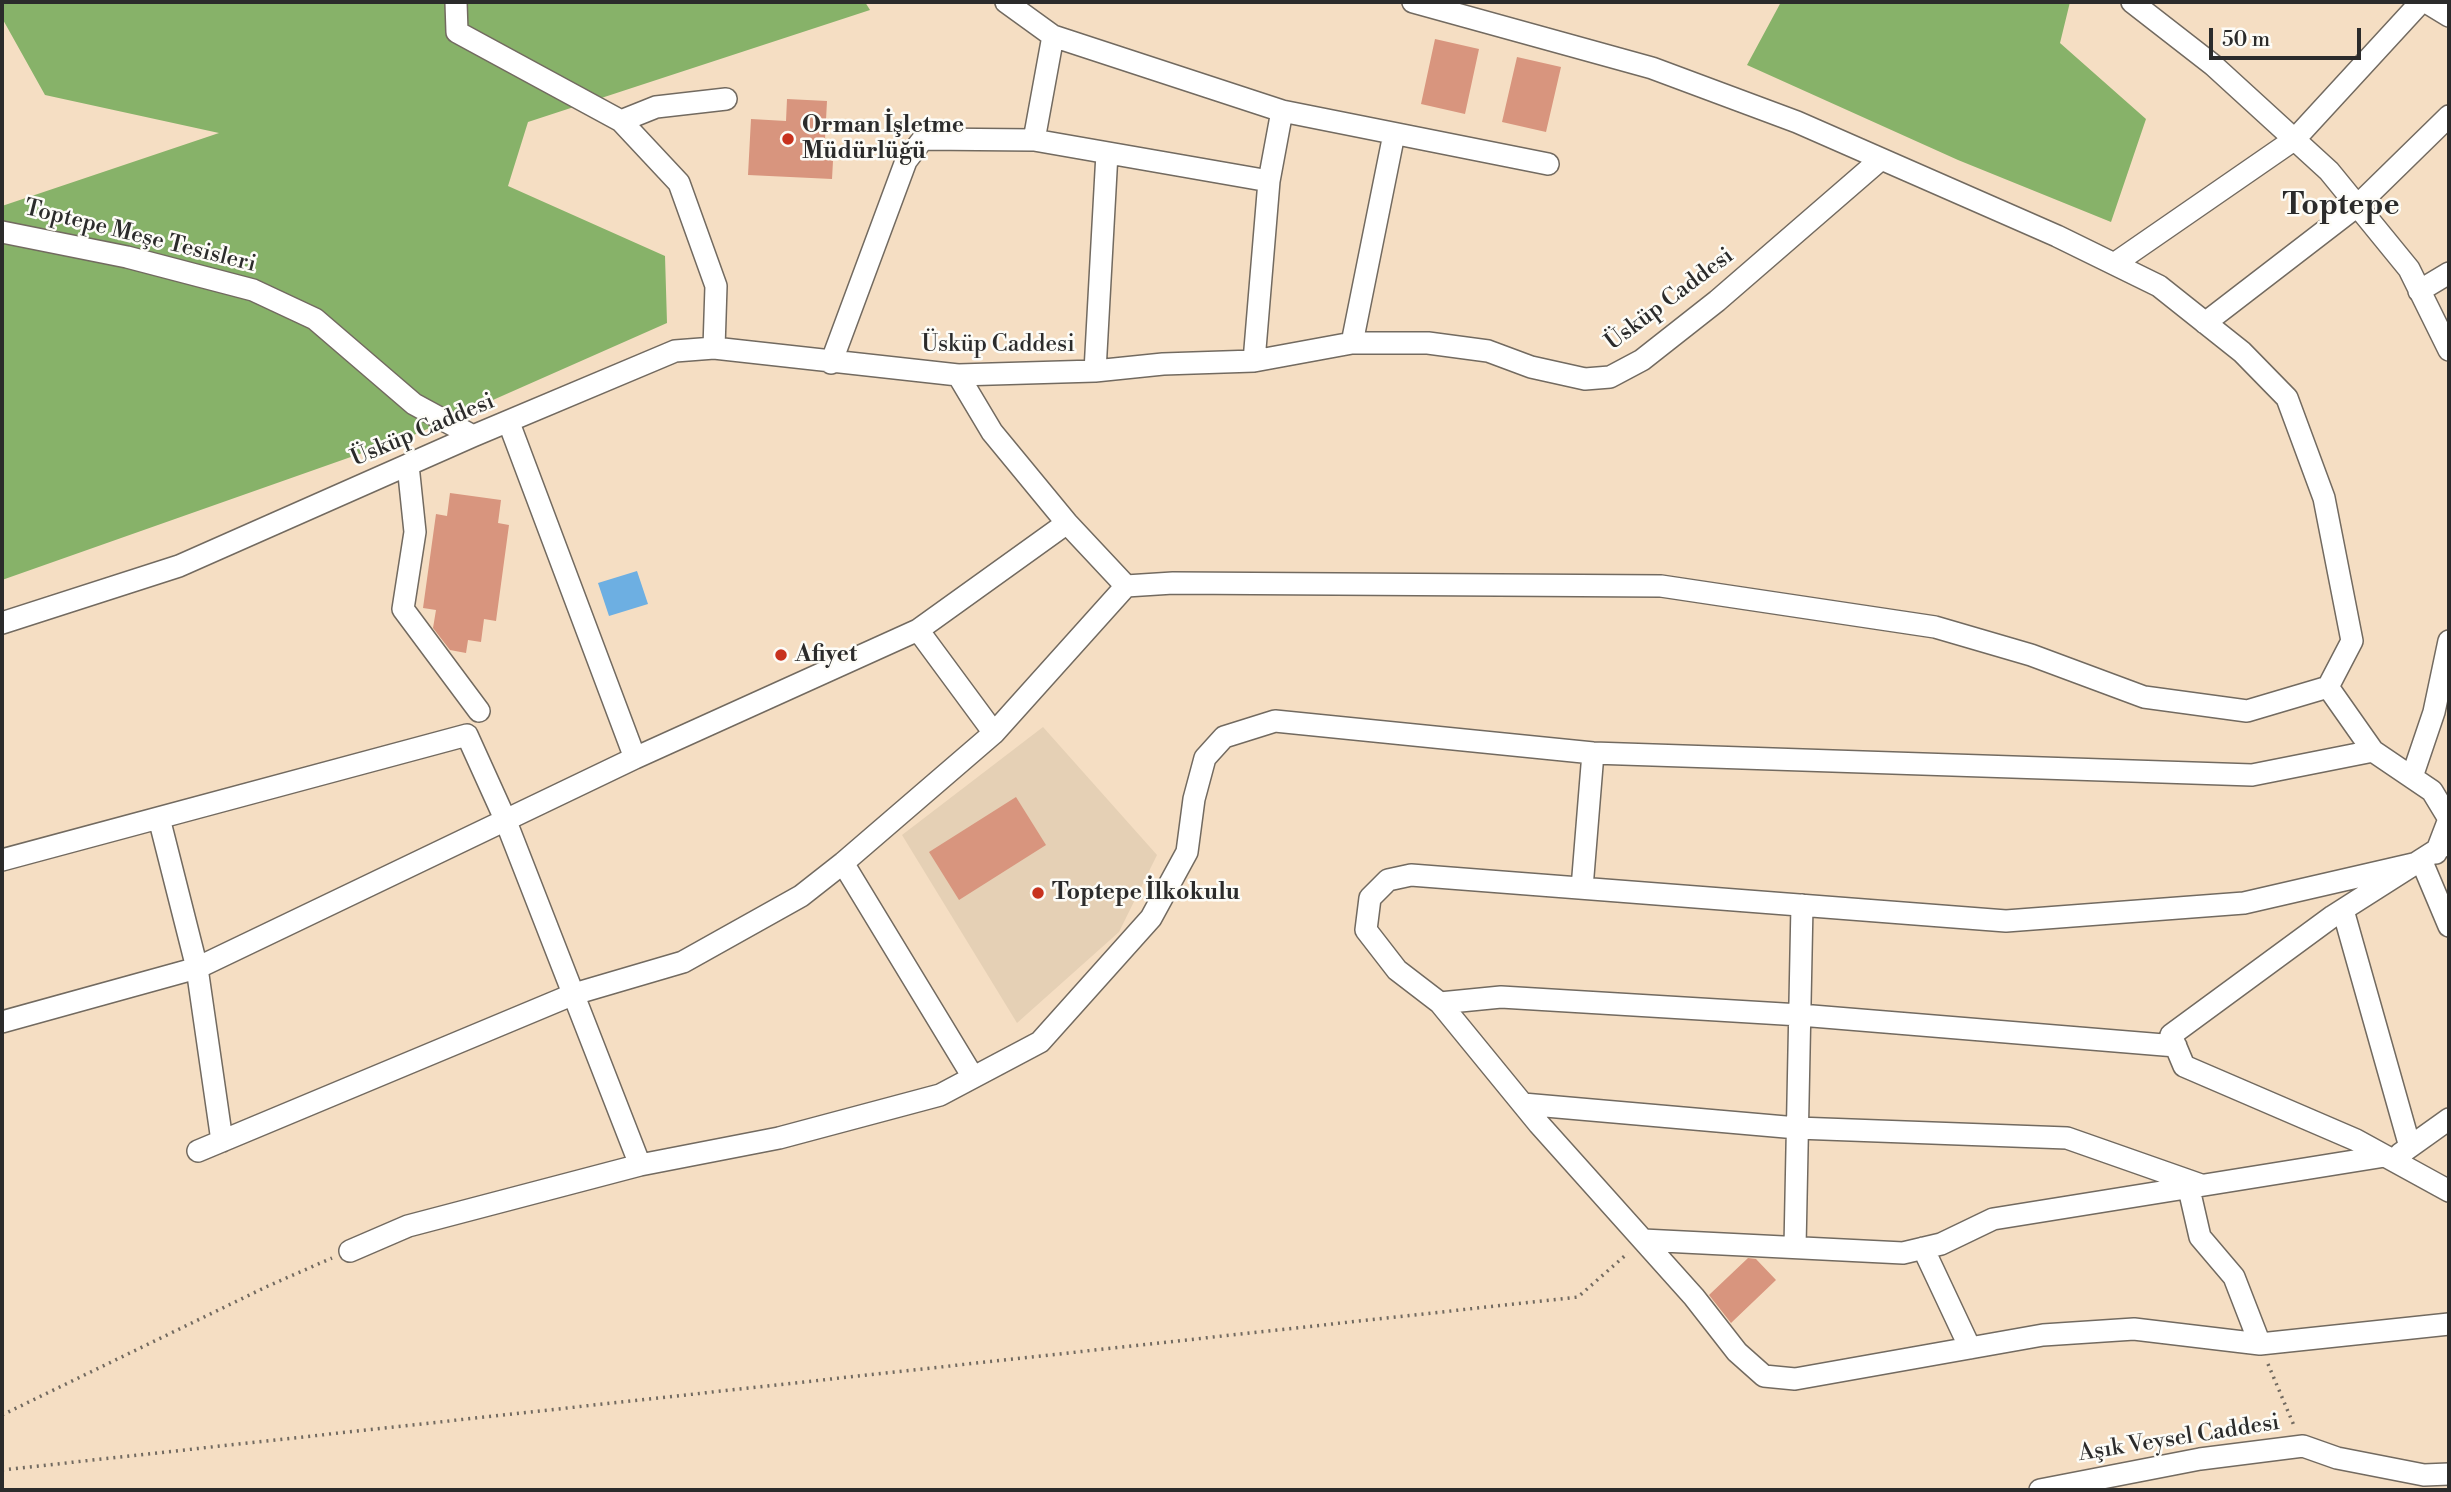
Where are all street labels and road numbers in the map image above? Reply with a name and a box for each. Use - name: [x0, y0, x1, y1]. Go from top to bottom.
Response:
- street label: Toptepe Meşe Tesisleri: [21, 195, 259, 279]
- street label: Üsküp Caddesi: [1600, 243, 1740, 357]
- street label: Üsküp Caddesi: [921, 331, 1075, 359]
- street label: Üsküp Caddesi: [347, 388, 499, 474]
- street label: Aşık Veysel Caddesi: [2076, 1409, 2282, 1469]

